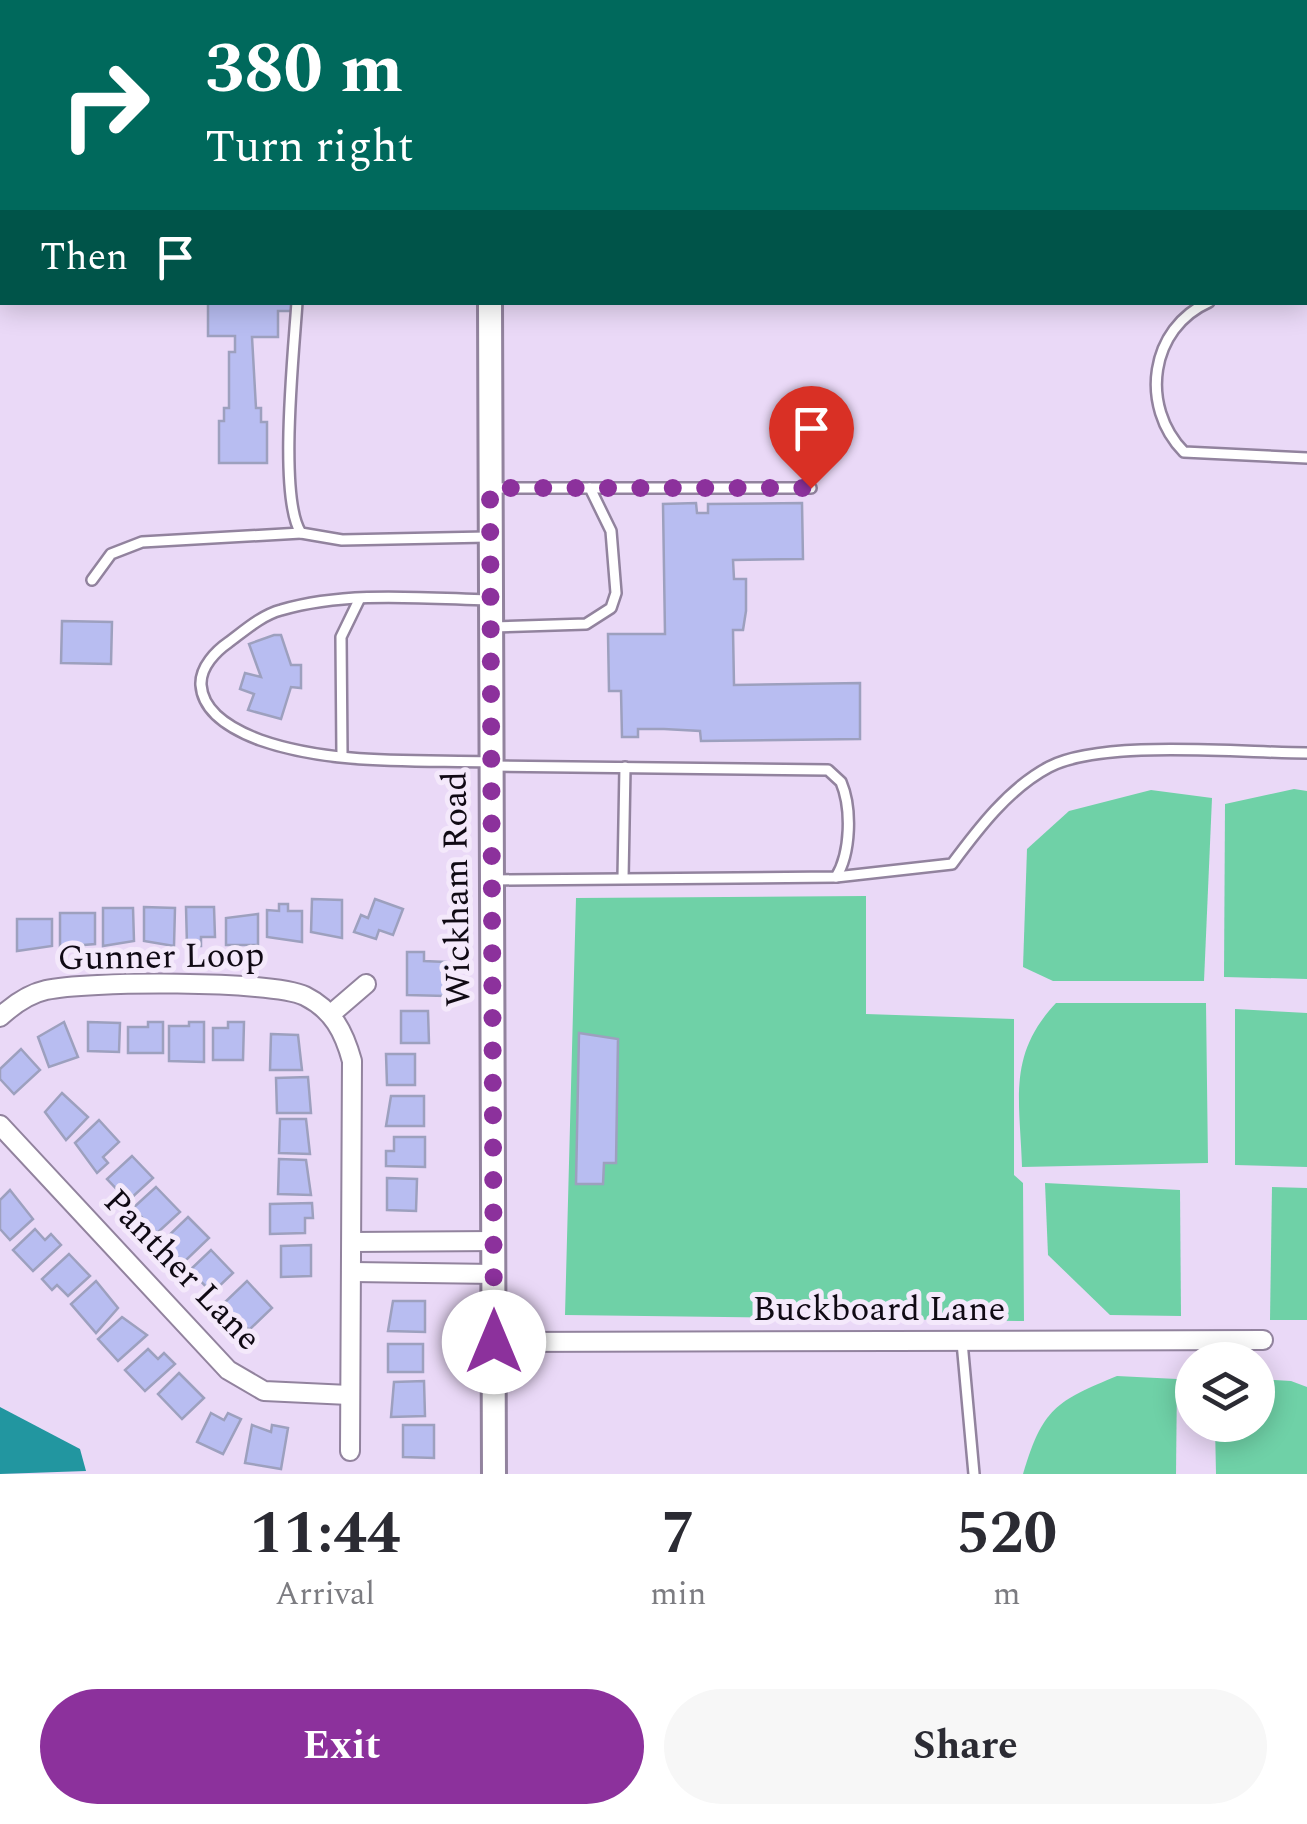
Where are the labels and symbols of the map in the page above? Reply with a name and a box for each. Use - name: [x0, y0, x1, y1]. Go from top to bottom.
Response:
- pin: [769, 386, 854, 489]
- street label: Wickham Road: [428, 771, 486, 1007]
- street label: Gunner Loop: [57, 929, 265, 985]
- street label: Panther Lane: [91, 1177, 273, 1363]
- street label: Buckboard Lane: [753, 1283, 1005, 1336]
- position arrow: [442, 1290, 546, 1394]

